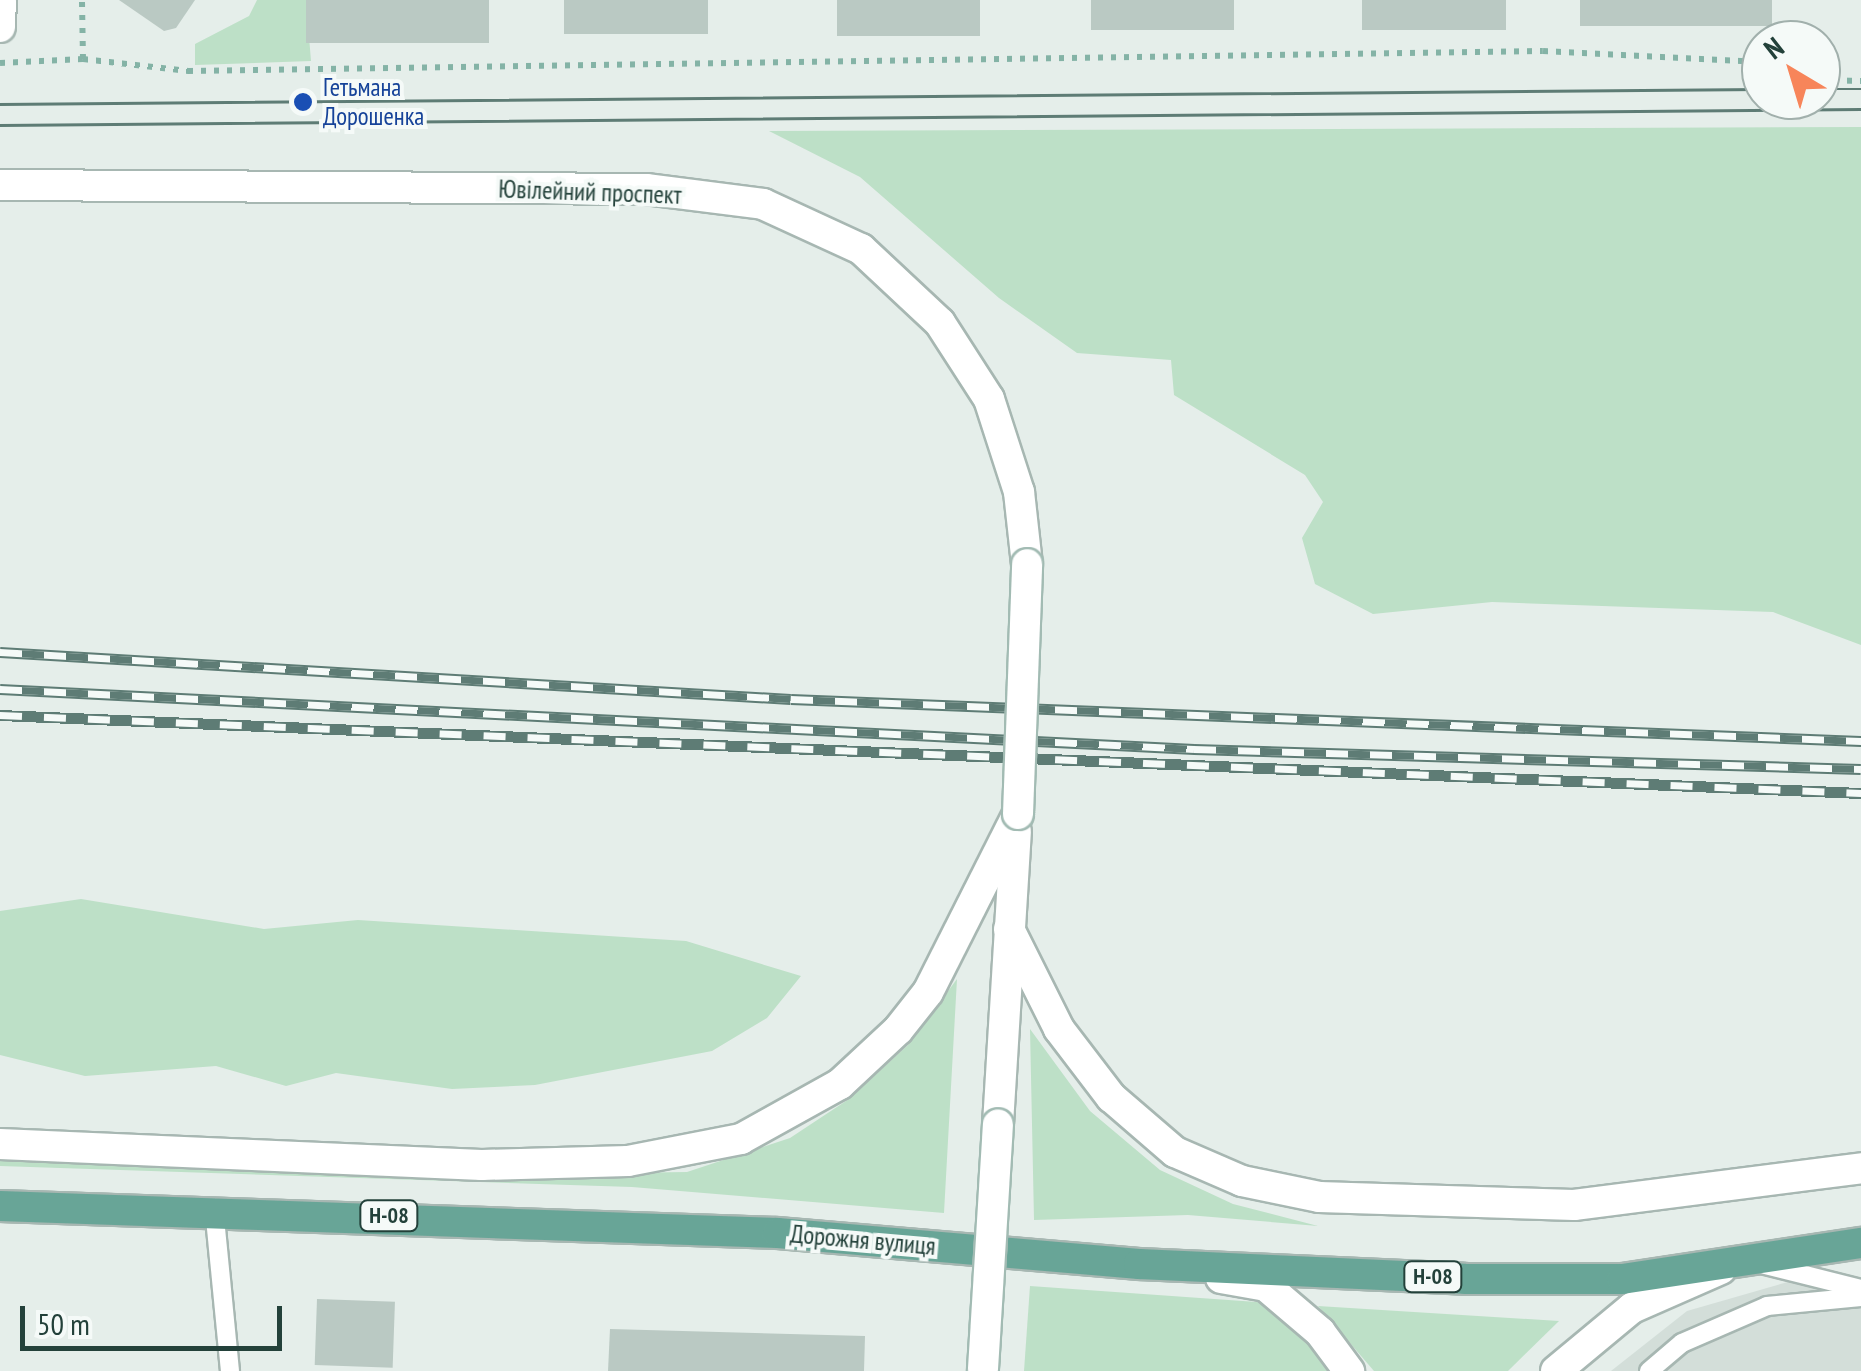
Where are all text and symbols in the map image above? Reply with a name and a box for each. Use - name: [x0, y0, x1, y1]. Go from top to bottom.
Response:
- north arrow: [1741, 20, 1841, 120]
- text: N: [1756, 28, 1791, 67]
- place label: Гетьмана Дорошенка: [323, 73, 424, 132]
- marker: Гетьмана Дорошенка: [292, 91, 314, 113]
- street label: Ювілейний проспект: [498, 174, 682, 210]
- road number: Н-08: [359, 1199, 419, 1233]
- street label: Дорожня вулиця: [789, 1219, 937, 1261]
- road number: Н-08: [1403, 1260, 1463, 1294]
- scale bar: [25, 1286, 288, 1348]
- text: 50 m: [37, 1304, 90, 1343]

